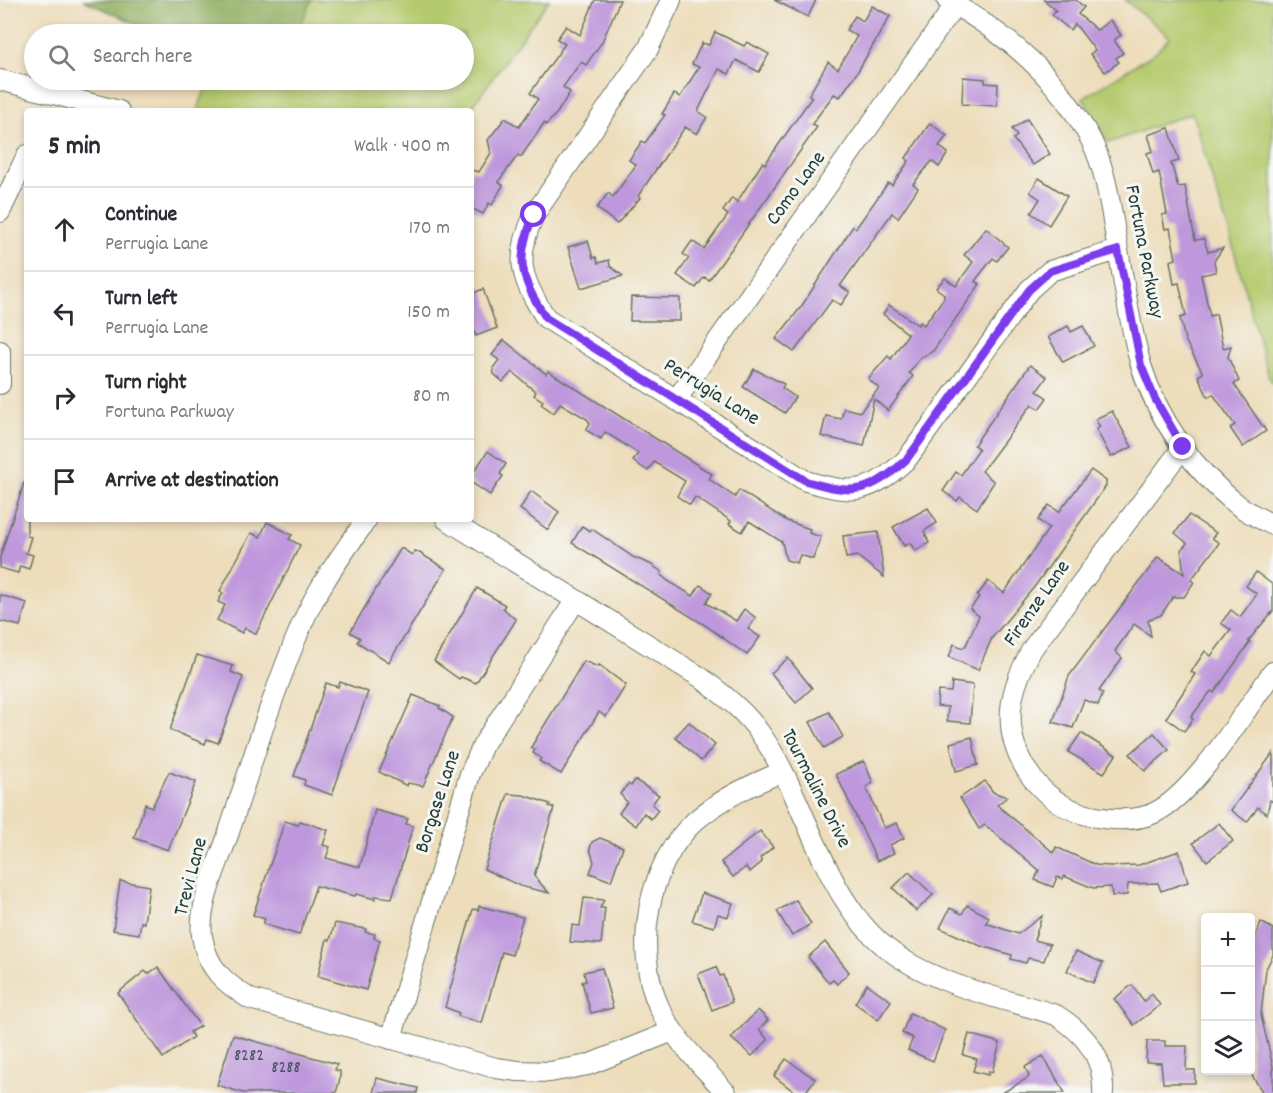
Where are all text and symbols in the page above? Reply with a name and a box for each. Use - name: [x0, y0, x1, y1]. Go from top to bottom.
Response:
- search box: [24, 24, 474, 90]
- icon: search: [45, 41, 78, 74]
- text: Search here: [93, 42, 192, 73]
- text: 5 min: [48, 129, 101, 166]
- text: Walk · 400 m: [354, 133, 450, 161]
- street label: Como Lane: [760, 146, 834, 232]
- street label: Fortuna Parkway: [1115, 183, 1171, 322]
- text: Continue: [105, 200, 177, 231]
- route start: [520, 201, 546, 227]
- icon: ahead: [48, 213, 81, 246]
- text: 170 m: [409, 215, 450, 243]
- text: Perrugia Lane: [105, 231, 208, 259]
- text: Turn left: [105, 284, 177, 315]
- icon: left: [48, 297, 81, 330]
- text: 150 m: [407, 299, 450, 327]
- text: Perrugia Lane: [105, 315, 208, 343]
- street label: Perrugia Lane: [657, 352, 765, 434]
- text: Turn right: [105, 368, 187, 399]
- icon: right: [48, 381, 81, 414]
- text: 80 m: [413, 383, 450, 411]
- text: Fortuna Parkway: [105, 399, 234, 427]
- route end: [1169, 433, 1195, 459]
- icon: arrive: [48, 465, 81, 498]
- text: Arrive at destination: [105, 466, 279, 497]
- street label: Firenze Lane: [997, 555, 1079, 653]
- street label: Tourmaline Drive: [772, 724, 858, 854]
- street label: Borgase Lane: [408, 747, 470, 857]
- street label: Trevi Lane: [167, 834, 217, 920]
- map controls: [1201, 913, 1255, 1075]
- button: +: [1201, 913, 1255, 967]
- button: −: [1201, 967, 1255, 1021]
- button: layers: [1201, 1021, 1255, 1075]
- house number: 8282: [234, 1044, 264, 1069]
- house number: 8288: [271, 1056, 301, 1081]

